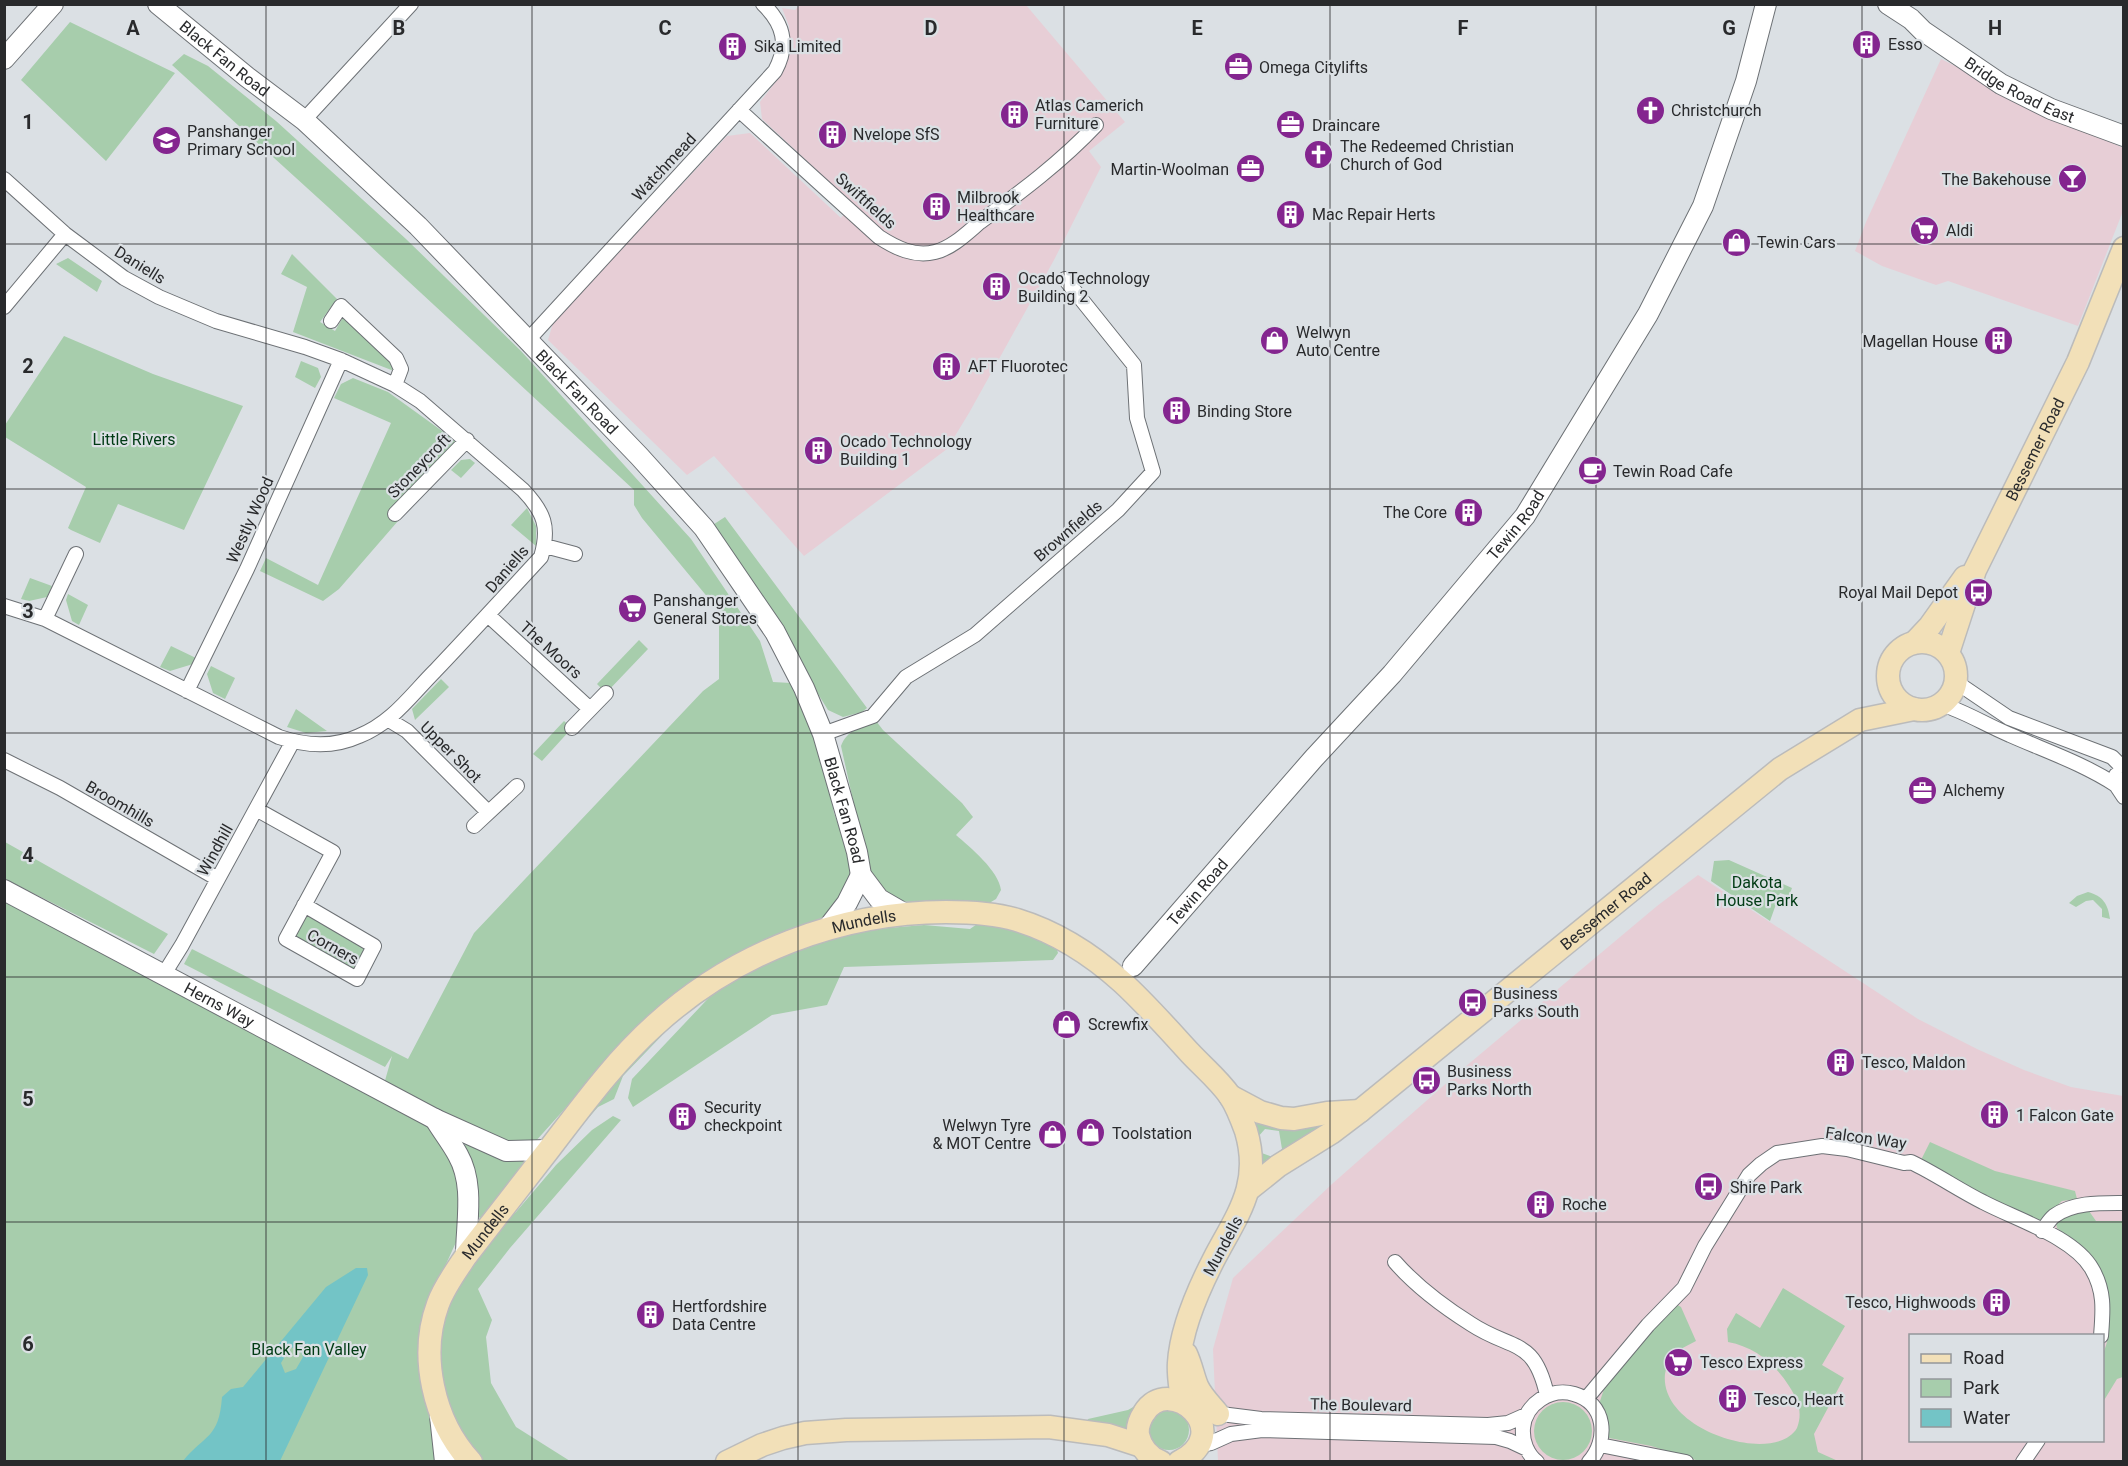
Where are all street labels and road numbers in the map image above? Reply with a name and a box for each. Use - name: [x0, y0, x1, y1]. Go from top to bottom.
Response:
- street label: Black Fan Road: [176, 16, 273, 100]
- street label: Bridge Road East: [1961, 53, 2077, 126]
- street label: Watchmead: [628, 129, 700, 205]
- street label: Swiftfields: [832, 169, 900, 233]
- street label: Daniells: [111, 242, 169, 288]
- street label: Black Fan Road: [532, 346, 622, 438]
- street label: Bessemer Road: [2001, 395, 2068, 504]
- street label: Stoneycroft: [384, 430, 454, 502]
- street label: Westly Wood: [222, 474, 278, 566]
- street label: Tewin Road: [1483, 487, 1548, 564]
- street label: Brownfields: [1030, 496, 1106, 566]
- street label: Daniells: [481, 541, 533, 597]
- street label: The Moors: [516, 617, 586, 683]
- street label: Upper Shot: [416, 717, 486, 787]
- street label: Black Fan Road: [821, 755, 868, 865]
- street label: Broomhills: [82, 777, 158, 831]
- street label: Windhill: [193, 821, 237, 879]
- street label: Tewin Road: [1163, 855, 1232, 930]
- street label: Bessemer Road: [1556, 868, 1655, 954]
- street label: Mundells: [830, 906, 897, 937]
- street label: Corners: [304, 925, 362, 969]
- street label: Herns Way: [181, 978, 258, 1031]
- street label: Falcon Way: [1824, 1123, 1908, 1153]
- street label: Mundells: [458, 1200, 513, 1263]
- street label: Mundells: [1199, 1213, 1247, 1279]
- street label: The Boulevard: [1310, 1395, 1412, 1415]

